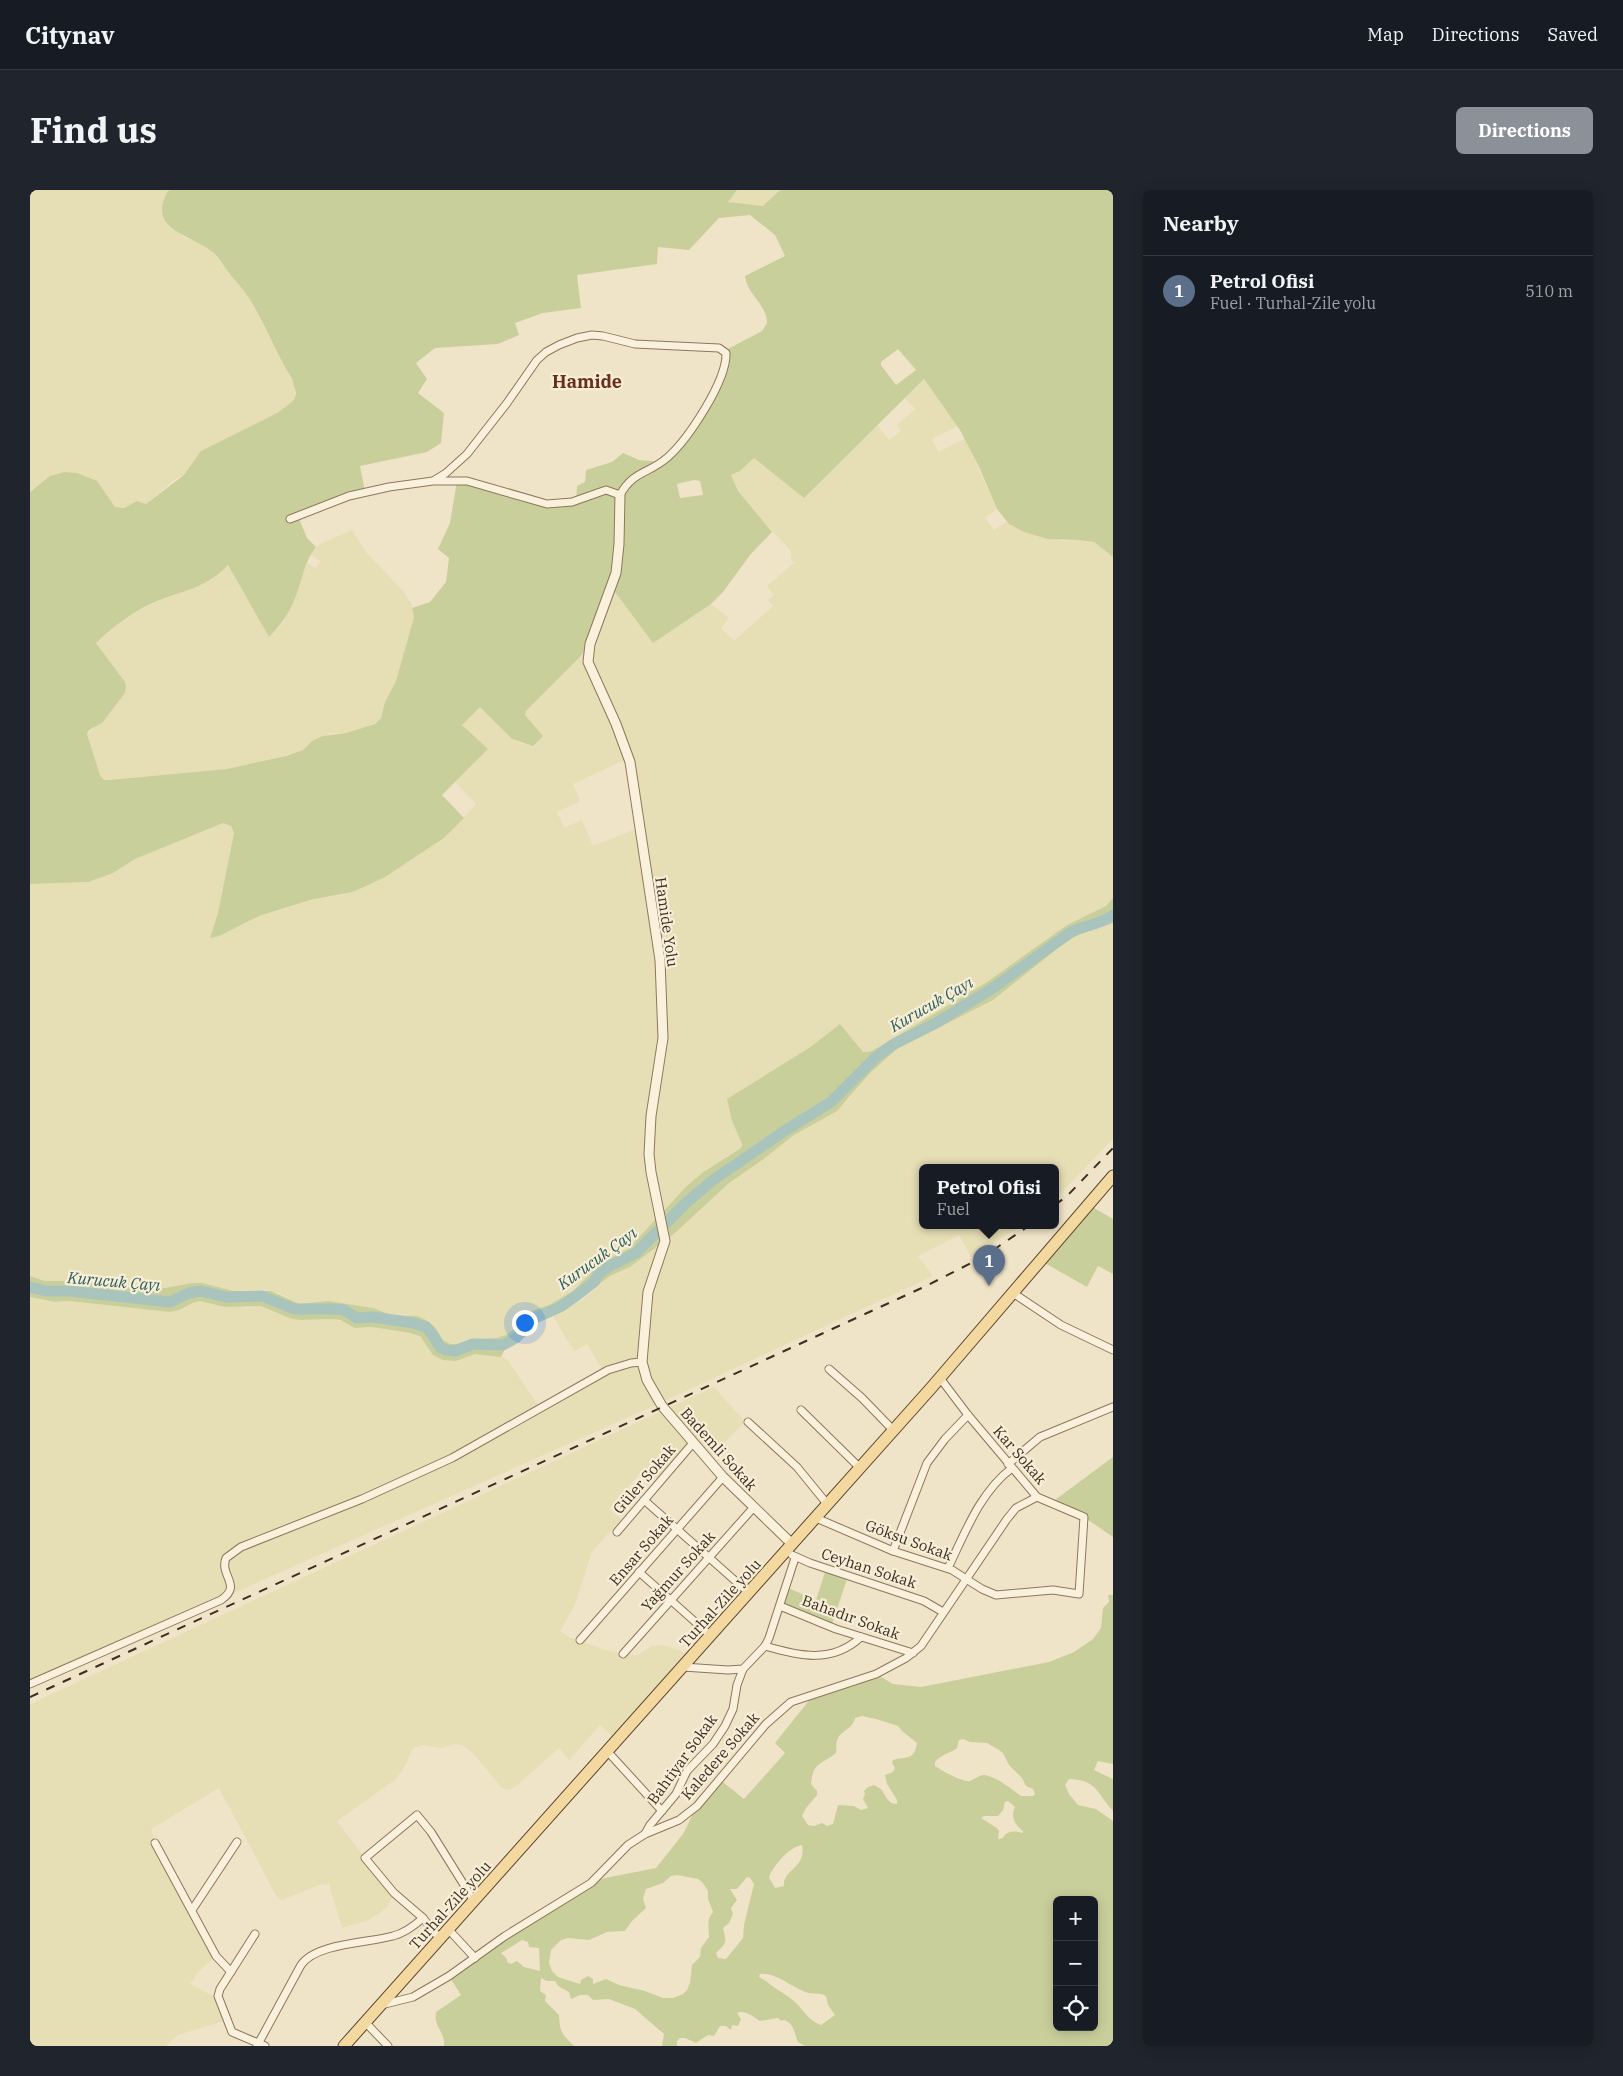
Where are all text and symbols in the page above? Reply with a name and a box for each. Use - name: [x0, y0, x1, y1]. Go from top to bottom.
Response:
- text: Citynav: [25, 19, 114, 51]
- text: Map: [1367, 23, 1404, 46]
- text: Directions: [1432, 23, 1520, 46]
- text: Saved: [1548, 23, 1598, 46]
- text: Find us: [30, 107, 157, 153]
- button: Directions: [1456, 107, 1593, 154]
- text: Nearby: [1163, 209, 1239, 237]
- text: Petrol Ofisi: [1210, 269, 1314, 293]
- text: 1: [1174, 281, 1184, 301]
- text: 510 m: [1525, 281, 1573, 301]
- text: Fuel · Turhal-Zile yolu: [1210, 293, 1376, 313]
- district label: Hamide: [552, 370, 622, 393]
- street label: Hamide Yolu: [651, 876, 683, 968]
- water label: Kurucuk Çayı: [885, 972, 977, 1036]
- popup: [919, 1164, 1059, 1229]
- text: Petrol Ofisi: [937, 1175, 1041, 1199]
- text: Fuel: [937, 1199, 970, 1219]
- water label: Kurucuk Çayı: [553, 1222, 641, 1294]
- pin: 1: [973, 1245, 1005, 1286]
- water label: Kurucuk Çayı: [66, 1267, 161, 1295]
- your location: [512, 1310, 538, 1336]
- street label: Bademli Sokak: [677, 1403, 761, 1495]
- street label: Kar Sokak: [989, 1422, 1051, 1488]
- street label: Güler Sokak: [609, 1440, 679, 1518]
- street label: Ensar Sokak: [605, 1510, 677, 1589]
- street label: Göksu Sokak: [863, 1515, 955, 1565]
- street label: Yağmur Sokak: [637, 1527, 719, 1615]
- street label: Ceyhan Sokak: [819, 1544, 919, 1592]
- street label: Turhal-Zile yolu: [675, 1555, 765, 1651]
- street label: Bahadır Sokak: [799, 1590, 903, 1644]
- street label: Kaledere Sokak: [677, 1708, 763, 1804]
- street label: Bahtiyar Sokak: [643, 1710, 721, 1808]
- street label: Turhal-Zile yolu: [405, 1857, 495, 1953]
- map controls: [1053, 1896, 1098, 2031]
- button: +: [1053, 1896, 1098, 1941]
- button: −: [1053, 1941, 1098, 1986]
- button: locate: [1053, 1986, 1098, 2031]

